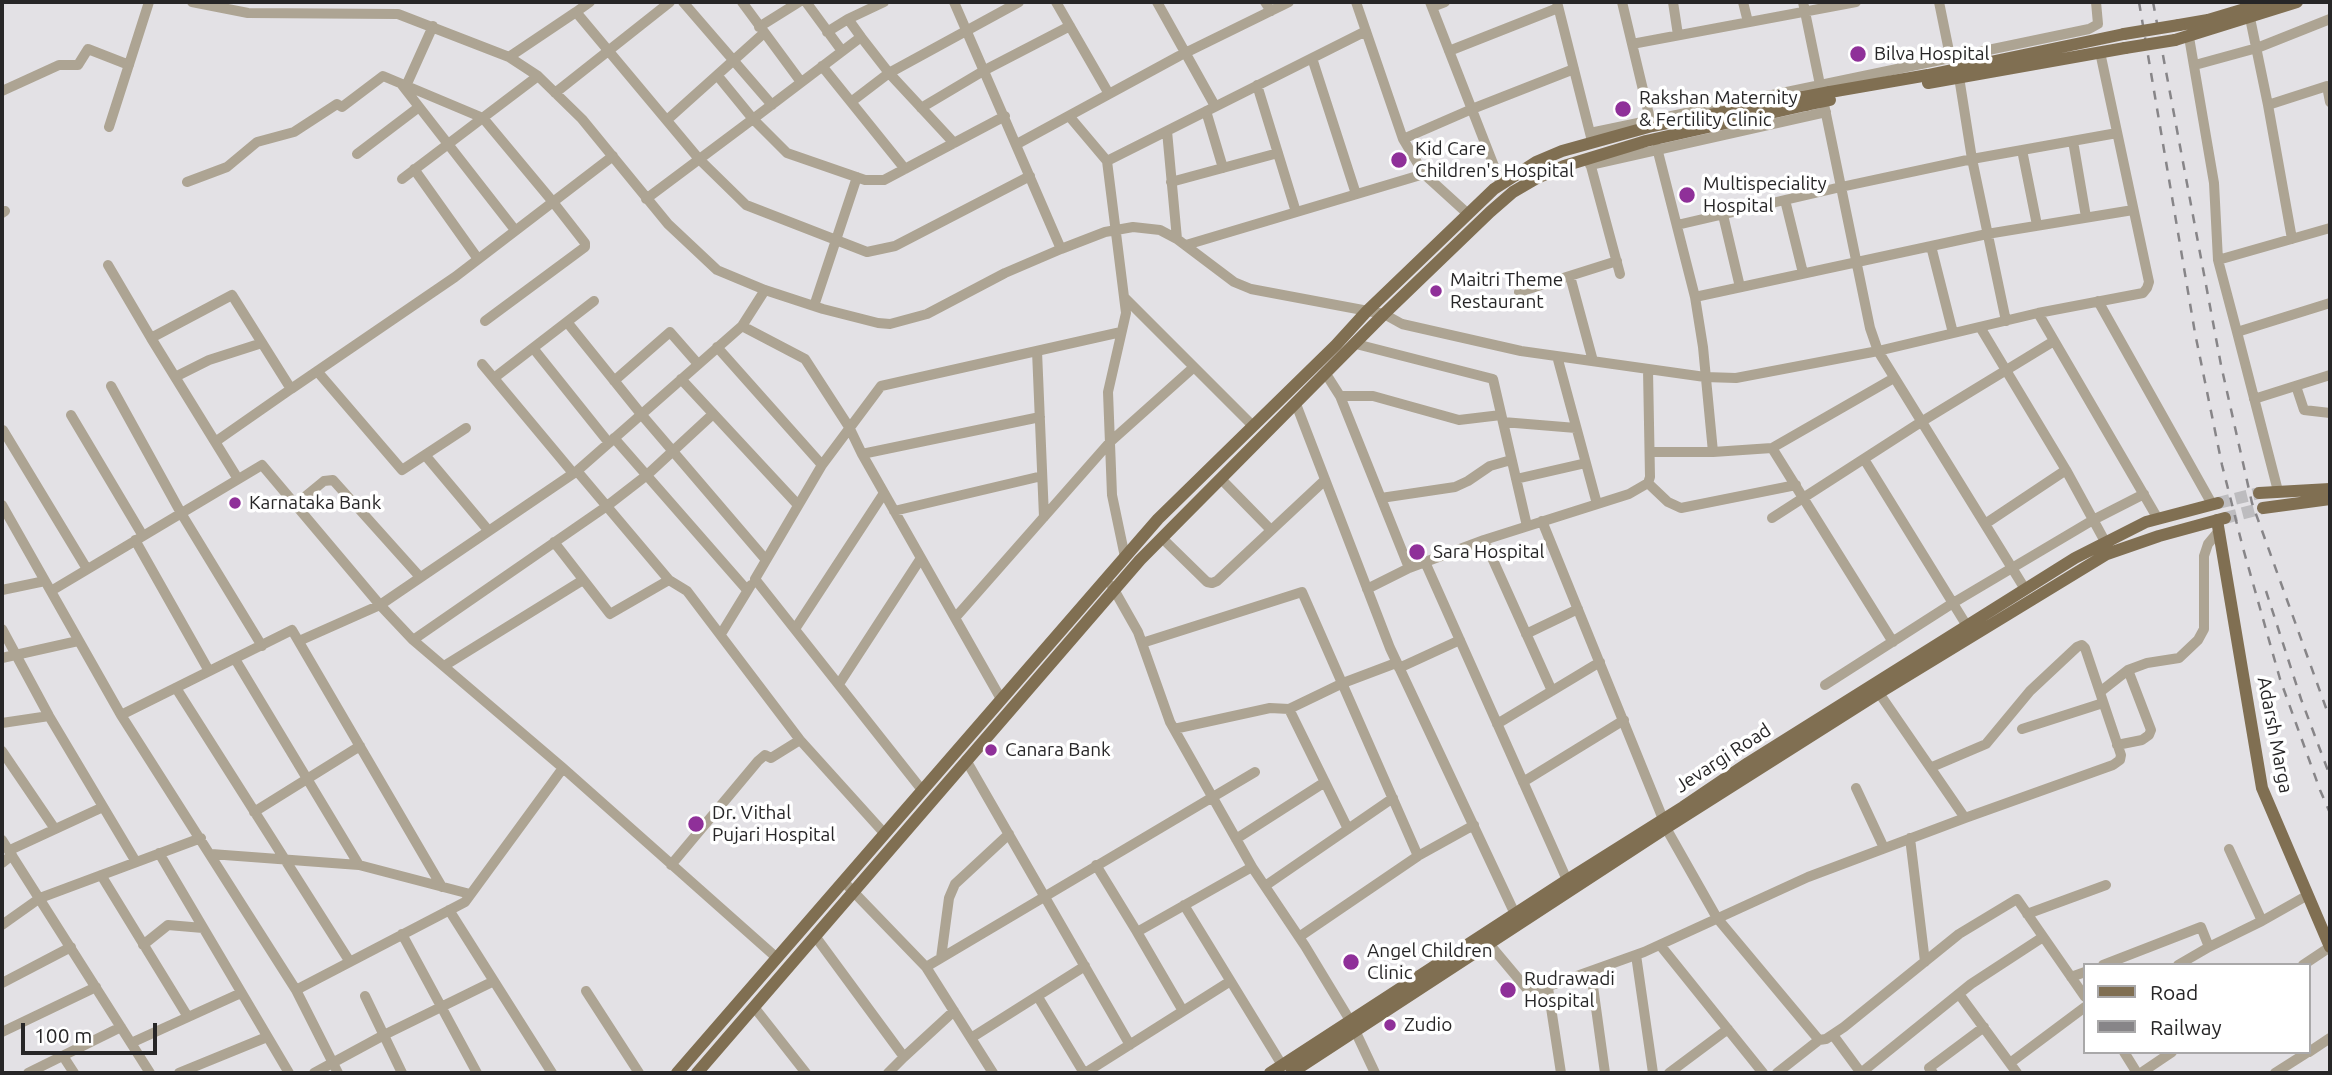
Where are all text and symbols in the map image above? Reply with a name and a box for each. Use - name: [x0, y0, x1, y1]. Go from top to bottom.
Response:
- place label: Bilva Hospital: [1874, 43, 1990, 65]
- marker: Bilva Hospital: [1848, 44, 1868, 64]
- place label: Rakshan Maternity & Fertility Clinic: [1639, 87, 1798, 131]
- marker: Rakshan Maternity & Fertility Clinic: [1613, 99, 1633, 119]
- place label: Kid Care Children's Hospital: [1415, 138, 1574, 182]
- marker: Kid Care Children's Hospital: [1389, 150, 1409, 170]
- place label: Multispeciality Hospital: [1703, 173, 1827, 217]
- marker: Multispeciality Hospital: [1677, 185, 1697, 205]
- place label: Maitri Theme Restaurant: [1450, 269, 1563, 313]
- marker: Maitri Theme Restaurant: [1428, 283, 1444, 299]
- place label: Karnataka Bank: [249, 492, 381, 514]
- marker: Karnataka Bank: [227, 495, 243, 511]
- place label: Sara Hospital: [1433, 541, 1545, 563]
- marker: Sara Hospital: [1407, 542, 1427, 562]
- street label: Adarsh Marga: [2253, 675, 2297, 795]
- street label: Jevargi Road: [1671, 719, 1775, 797]
- place label: Canara Bank: [1005, 739, 1111, 761]
- marker: Canara Bank: [983, 742, 999, 758]
- place label: Dr. Vithal Pujari Hospital: [712, 802, 835, 846]
- marker: Dr. Vithal Pujari Hospital: [686, 814, 706, 834]
- place label: Angel Children Clinic: [1367, 940, 1493, 984]
- marker: Angel Children Clinic: [1341, 952, 1361, 972]
- legend: [2084, 963, 2311, 1054]
- place label: Rudrawadi Hospital: [1524, 968, 1615, 1012]
- marker: Rudrawadi Hospital: [1498, 980, 1518, 1000]
- text: Road: [2150, 980, 2198, 1004]
- scale bar: [24, 1009, 161, 1052]
- place label: Zudio: [1404, 1014, 1452, 1036]
- text: Railway: [2150, 1015, 2222, 1039]
- marker: Zudio: [1382, 1017, 1398, 1033]
- text: 100 m: [34, 1023, 92, 1047]

